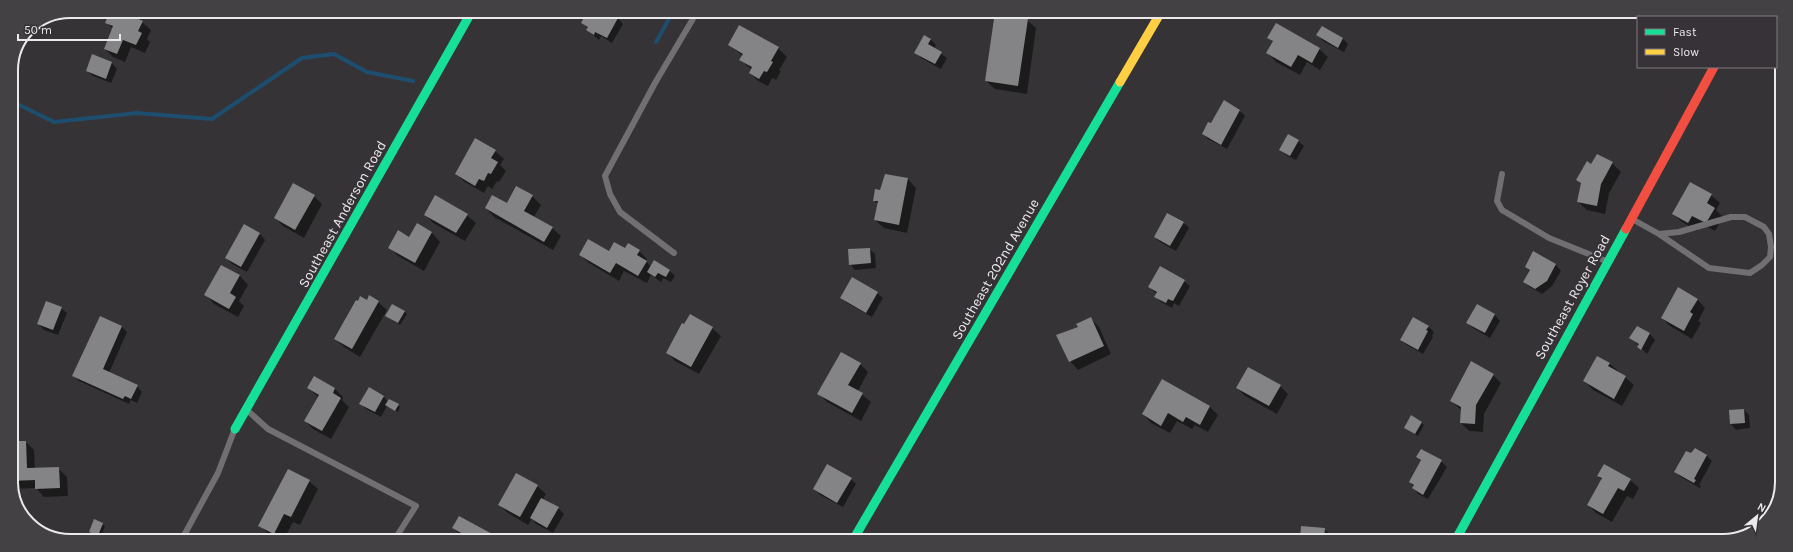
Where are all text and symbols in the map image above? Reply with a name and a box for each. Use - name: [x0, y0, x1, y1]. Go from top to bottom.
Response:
- scale bar: [18, 16, 120, 42]
- legend: [1637, 16, 1777, 68]
- text: 50 m: [24, 23, 52, 37]
- text: Fast: [1673, 25, 1697, 39]
- text: Slow: [1673, 45, 1699, 59]
- street label: Southeast Anderson Road: [295, 138, 390, 291]
- street label: Southeast 202nd Avenue: [948, 196, 1043, 343]
- street label: Southeast Royer Road: [1531, 232, 1614, 362]
- north arrow: [1737, 496, 1777, 536]
- text: N: [1755, 500, 1768, 515]

